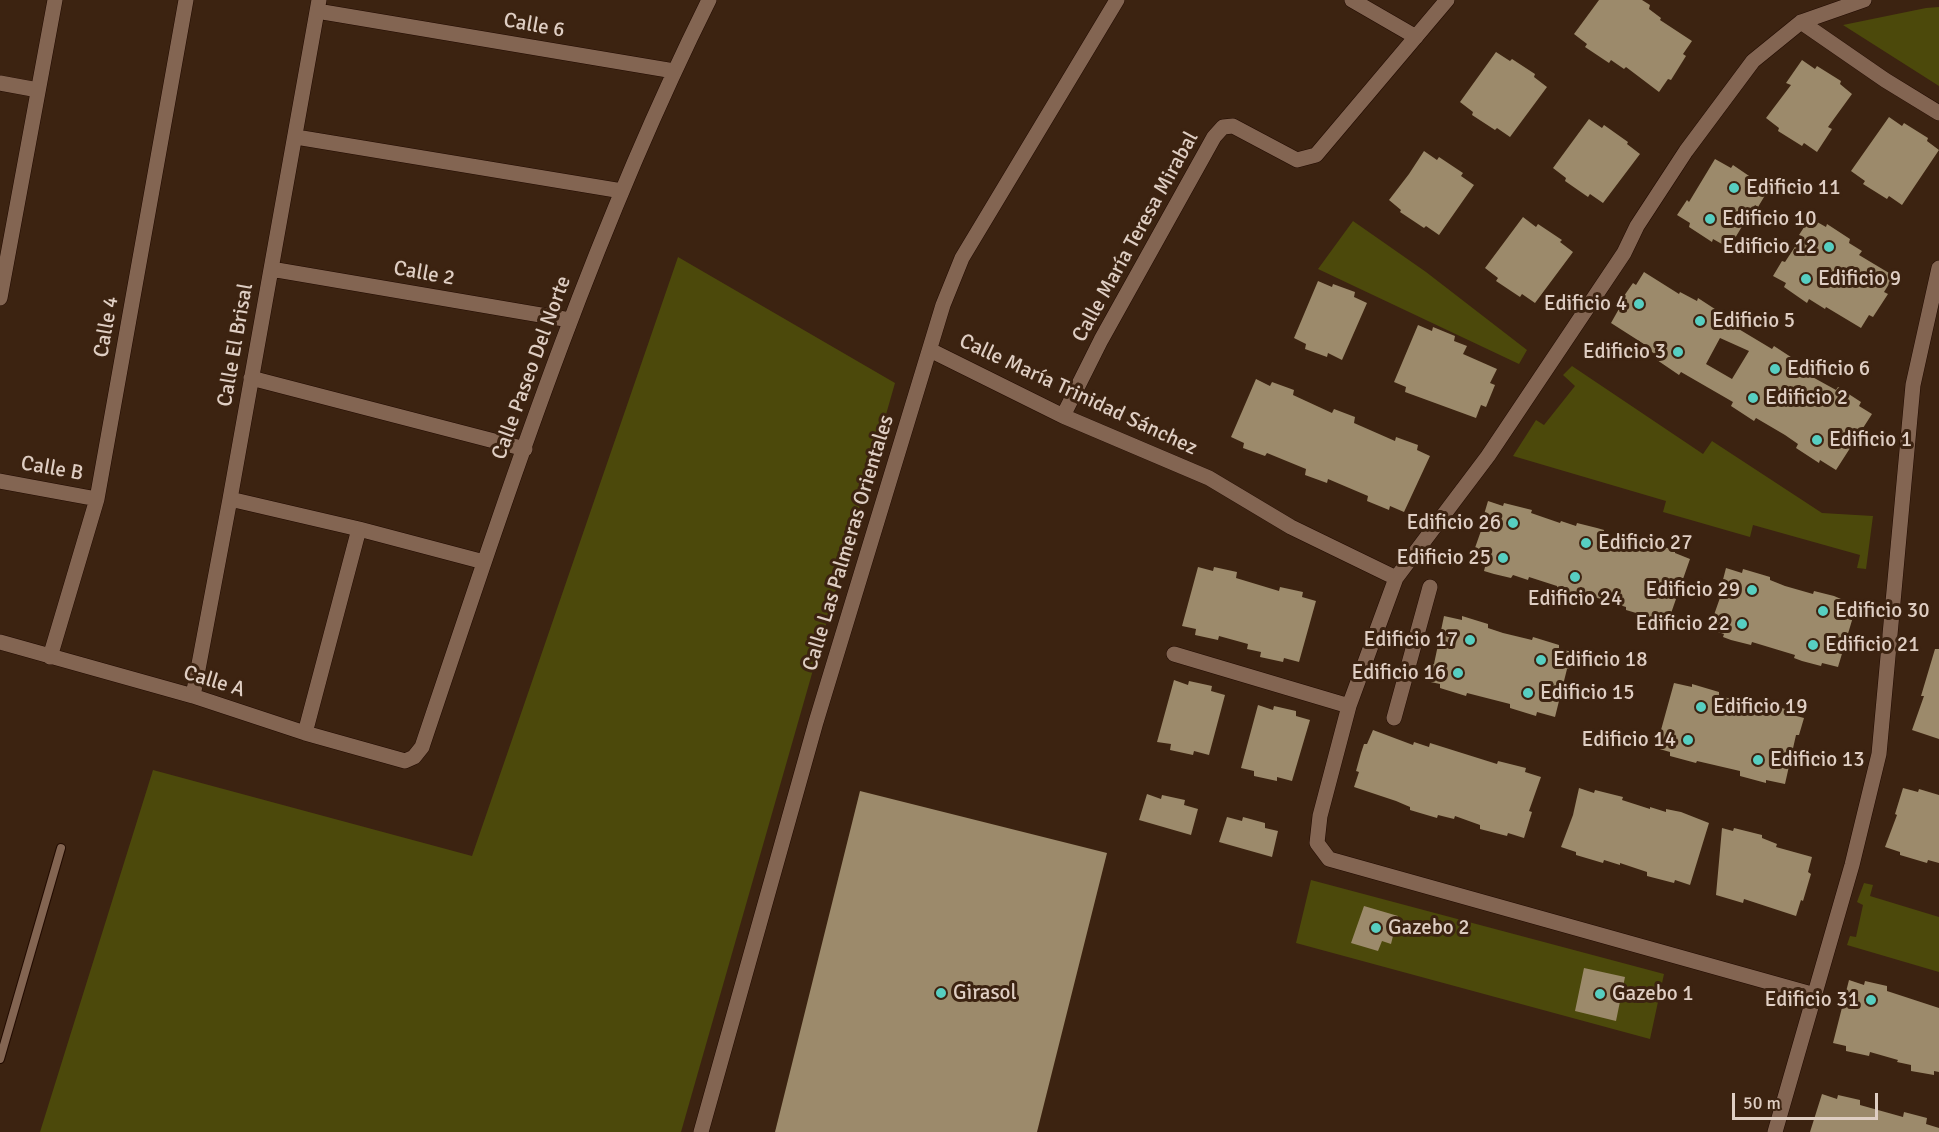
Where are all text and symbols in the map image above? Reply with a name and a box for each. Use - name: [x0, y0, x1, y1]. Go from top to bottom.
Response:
- street label: Calle 6: [502, 8, 566, 44]
- street label: Calle María Teresa Mirabal: [1068, 127, 1204, 347]
- place label: Edificio 11: [1746, 175, 1841, 201]
- marker: Edificio 11: [1727, 181, 1741, 195]
- place label: Edificio 10: [1722, 206, 1817, 232]
- marker: Edificio 10: [1703, 212, 1717, 226]
- place label: Edificio 12: [1722, 234, 1817, 260]
- marker: Edificio 12: [1822, 240, 1836, 254]
- street label: Calle 2: [392, 256, 456, 292]
- place label: Edificio 9: [1818, 266, 1901, 292]
- marker: Edificio 9: [1799, 272, 1813, 286]
- street label: Calle Paseo Del Norte: [487, 273, 577, 463]
- street label: Calle El Brisal: [213, 281, 259, 409]
- place label: Edificio 4: [1544, 291, 1627, 317]
- street label: Calle 4: [89, 295, 125, 359]
- marker: Edificio 4: [1632, 297, 1646, 311]
- place label: Edificio 5: [1712, 308, 1795, 334]
- marker: Edificio 5: [1693, 314, 1707, 328]
- street label: Calle María Trinidad Sánchez: [955, 329, 1201, 461]
- place label: Edificio 3: [1583, 339, 1666, 365]
- marker: Edificio 3: [1671, 345, 1685, 359]
- place label: Edificio 6: [1787, 356, 1870, 382]
- marker: Edificio 6: [1768, 362, 1782, 376]
- place label: Edificio 2: [1765, 385, 1848, 411]
- marker: Edificio 2: [1746, 391, 1760, 405]
- street label: Calle Las Palmeras Orientales: [798, 412, 900, 674]
- place label: Edificio 1: [1829, 427, 1912, 453]
- marker: Edificio 1: [1810, 433, 1824, 447]
- street label: Calle B: [19, 451, 85, 487]
- place label: Edificio 26: [1406, 510, 1501, 536]
- marker: Edificio 26: [1506, 516, 1520, 530]
- place label: Edificio 27: [1598, 530, 1693, 556]
- marker: Edificio 27: [1579, 536, 1593, 550]
- place label: Edificio 25: [1396, 545, 1491, 571]
- marker: Edificio 25: [1496, 551, 1510, 565]
- marker: Edificio 24: [1568, 570, 1582, 584]
- place label: Edificio 29: [1645, 577, 1740, 603]
- marker: Edificio 29: [1745, 583, 1759, 597]
- place label: Edificio 24: [1528, 586, 1622, 612]
- place label: Edificio 30: [1835, 598, 1930, 624]
- marker: Edificio 30: [1816, 604, 1830, 618]
- place label: Edificio 22: [1635, 611, 1730, 637]
- marker: Edificio 22: [1735, 617, 1749, 631]
- place label: Edificio 17: [1363, 627, 1458, 653]
- place label: Edificio 21: [1825, 632, 1920, 658]
- marker: Edificio 17: [1463, 633, 1477, 647]
- marker: Edificio 21: [1806, 638, 1820, 652]
- place label: Edificio 18: [1553, 647, 1648, 673]
- marker: Edificio 18: [1534, 653, 1548, 667]
- place label: Edificio 16: [1351, 660, 1446, 686]
- street label: Calle A: [180, 661, 248, 703]
- marker: Edificio 16: [1451, 666, 1465, 680]
- place label: Edificio 15: [1540, 680, 1635, 706]
- marker: Edificio 15: [1521, 686, 1535, 700]
- place label: Edificio 19: [1713, 694, 1808, 720]
- marker: Edificio 19: [1694, 700, 1708, 714]
- place label: Edificio 14: [1581, 727, 1676, 753]
- marker: Edificio 14: [1681, 733, 1695, 747]
- place label: Edificio 13: [1770, 747, 1865, 773]
- marker: Edificio 13: [1751, 753, 1765, 767]
- place label: Gazebo 2: [1388, 915, 1470, 941]
- marker: Gazebo 2: [1369, 921, 1383, 935]
- place label: Girasol: [953, 980, 1017, 1006]
- place label: Gazebo 1: [1612, 981, 1694, 1007]
- marker: Girasol: [934, 986, 948, 1000]
- marker: Gazebo 1: [1593, 987, 1607, 1001]
- place label: Edificio 31: [1764, 987, 1859, 1013]
- marker: Edificio 31: [1864, 993, 1878, 1007]
- scale bar: [1735, 1081, 1880, 1119]
- text: 50 m: [1743, 1092, 1781, 1114]

